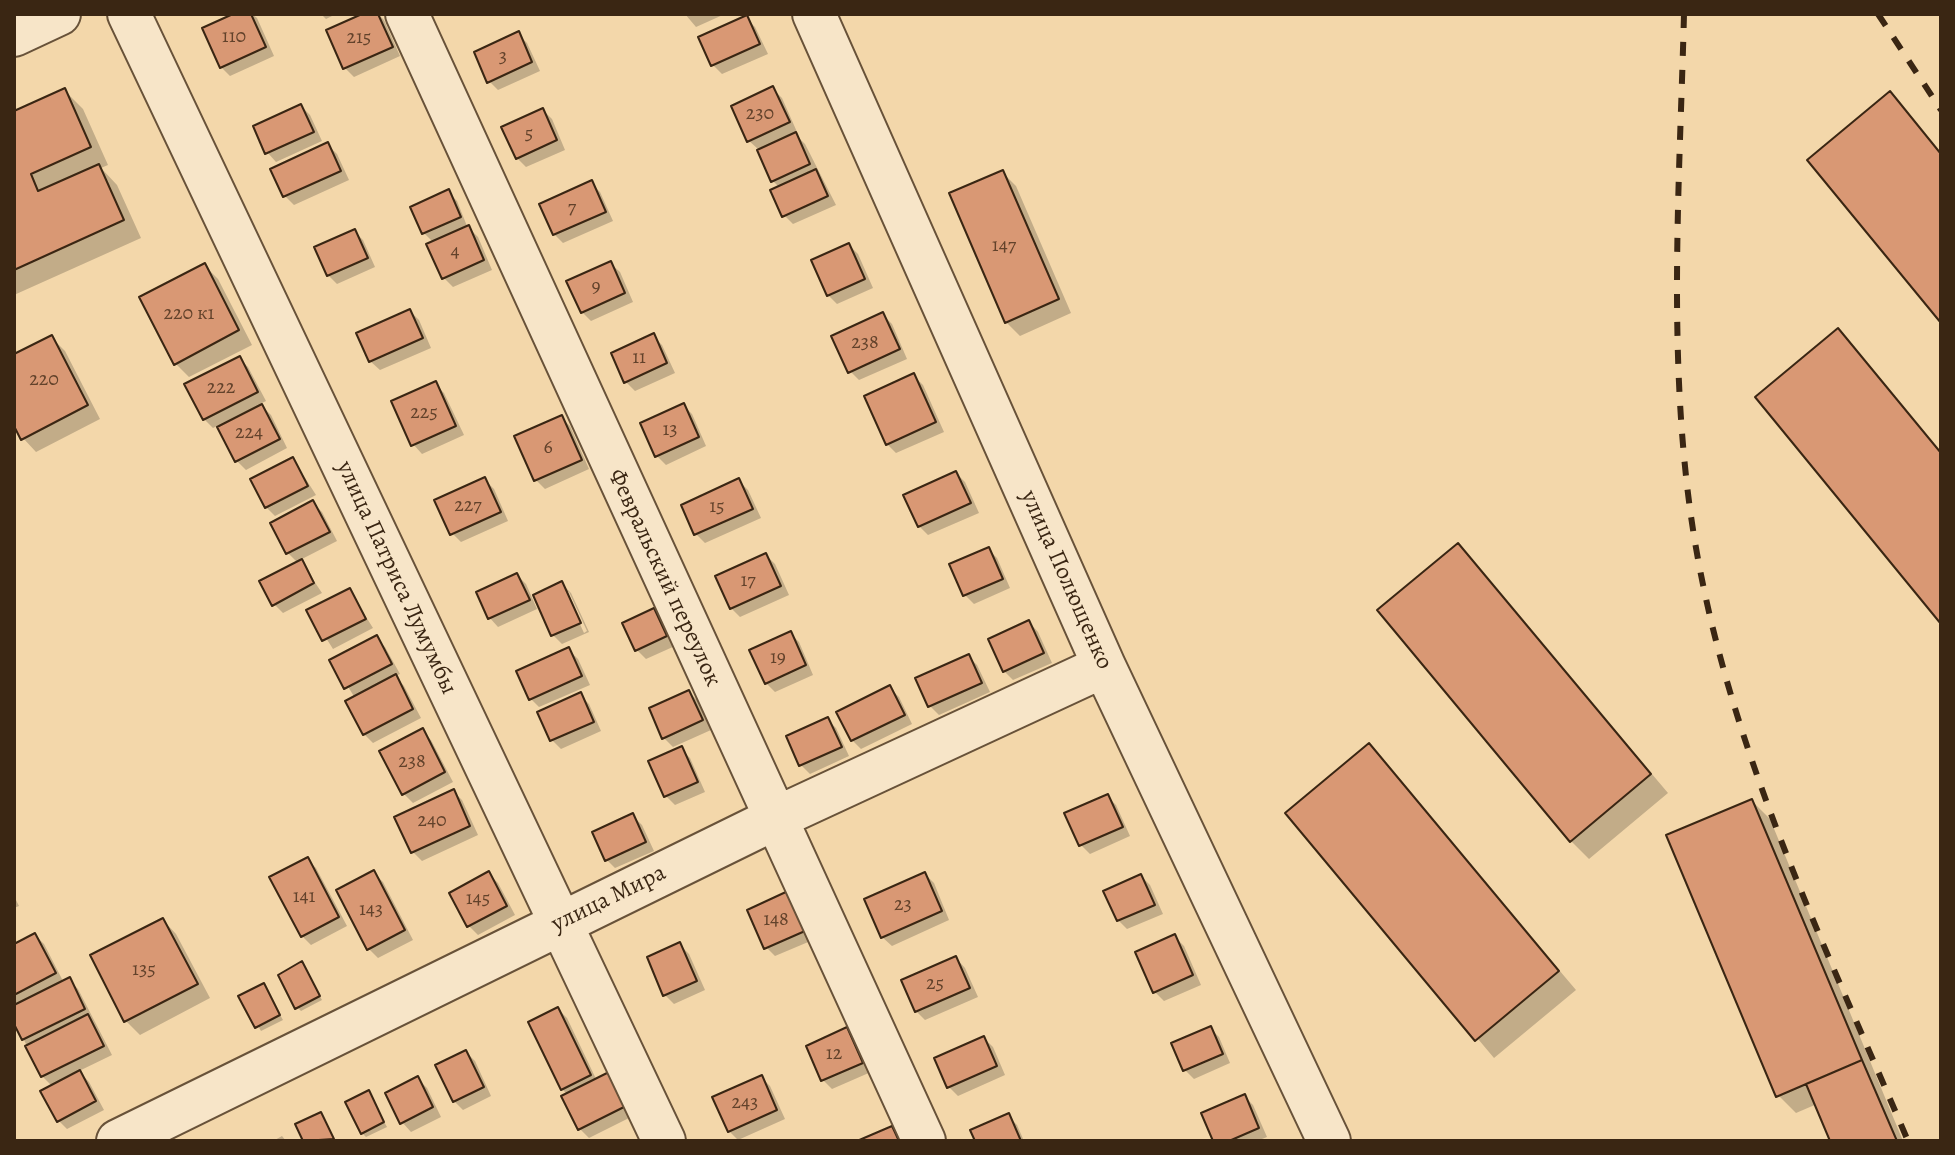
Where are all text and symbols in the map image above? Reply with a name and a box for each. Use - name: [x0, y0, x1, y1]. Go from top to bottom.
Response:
- house number: 110: [222, 25, 246, 49]
- house number: 215: [347, 26, 371, 50]
- house number: 3: [499, 45, 507, 69]
- house number: 230: [746, 102, 774, 126]
- house number: 5: [525, 122, 533, 146]
- house number: 7: [568, 196, 576, 220]
- house number: 147: [992, 234, 1016, 258]
- house number: 4: [450, 240, 460, 264]
- house number: 9: [591, 275, 601, 299]
- house number: 220 к1: [164, 302, 214, 326]
- house number: 238: [851, 331, 879, 355]
- house number: 11: [632, 346, 646, 370]
- house number: 220: [29, 368, 59, 392]
- house number: 222: [207, 376, 235, 400]
- house number: 225: [410, 401, 438, 425]
- house number: 13: [662, 418, 678, 442]
- house number: 224: [235, 421, 263, 445]
- house number: 6: [543, 436, 553, 460]
- street label: улица Патриса Лумумбы: [329, 457, 463, 699]
- street label: Февральский переулок: [601, 465, 727, 691]
- street label: улица Полющенко: [1014, 486, 1118, 674]
- house number: 227: [454, 494, 482, 518]
- house number: 15: [709, 495, 725, 519]
- house number: 17: [740, 569, 756, 593]
- house number: 19: [770, 646, 786, 670]
- house number: 238: [398, 750, 426, 774]
- house number: 240: [417, 809, 447, 833]
- street label: улица Мира: [547, 859, 671, 939]
- house number: 141: [293, 885, 315, 909]
- house number: 145: [466, 887, 490, 911]
- house number: 23: [894, 893, 912, 917]
- house number: 143: [359, 898, 383, 922]
- house number: 148: [763, 908, 789, 932]
- house number: 135: [132, 958, 156, 982]
- house number: 25: [926, 972, 944, 996]
- house number: 12: [826, 1042, 842, 1066]
- house number: 243: [732, 1091, 758, 1115]

